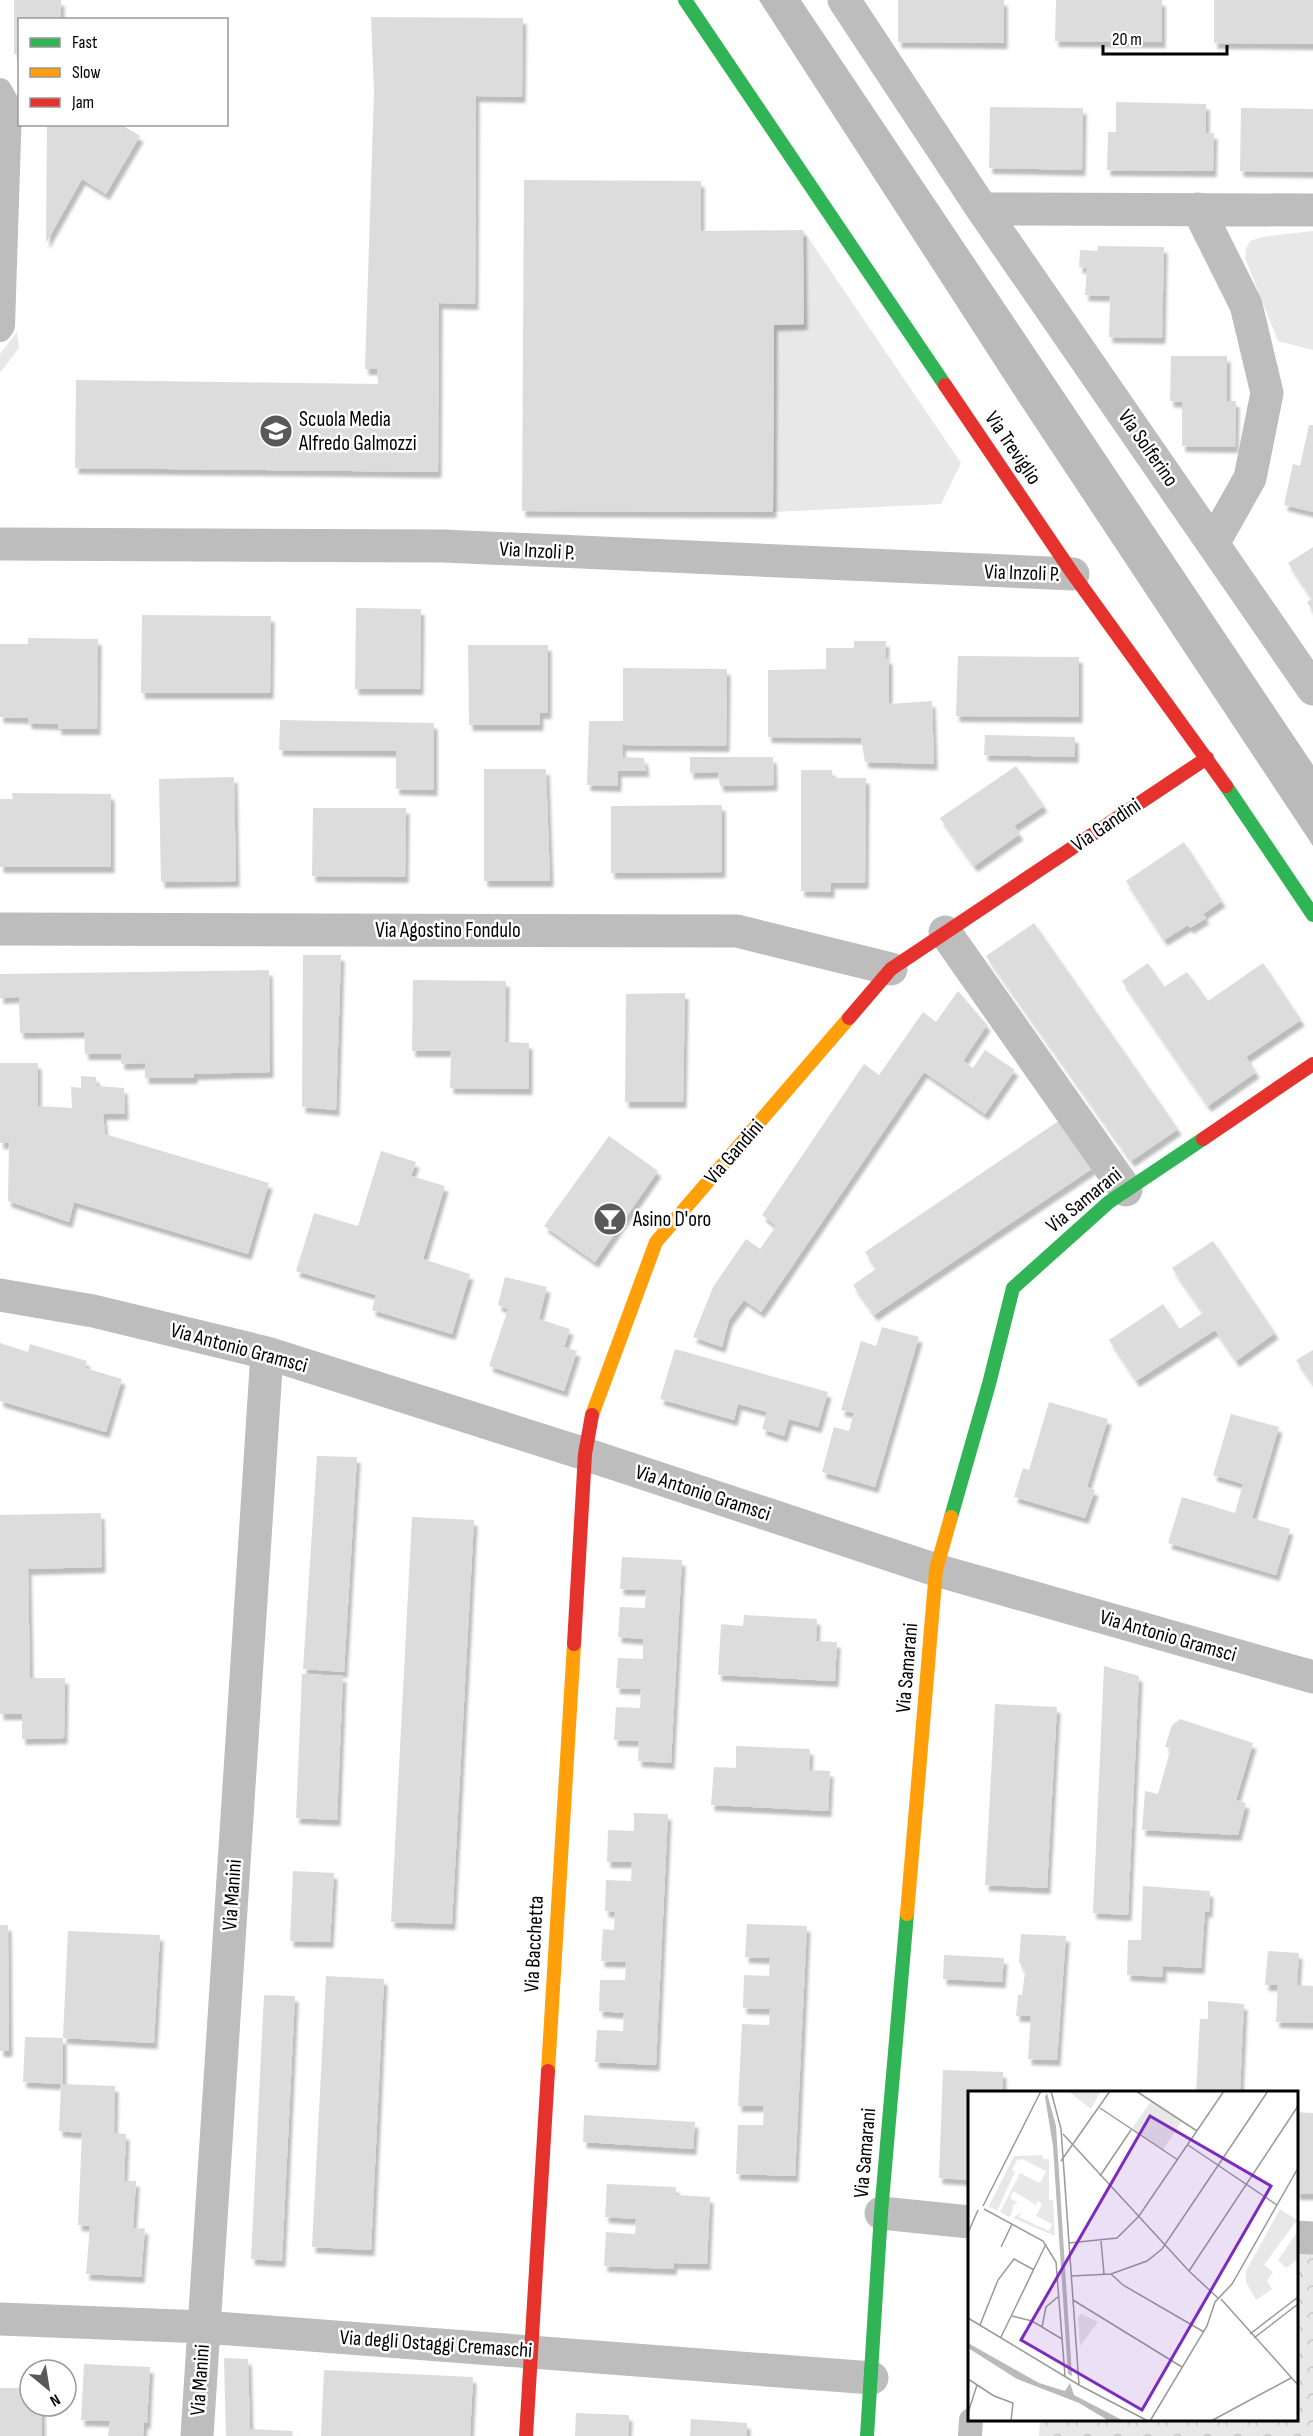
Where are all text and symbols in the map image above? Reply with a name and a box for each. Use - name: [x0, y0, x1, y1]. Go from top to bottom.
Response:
- legend: [18, 18, 228, 126]
- scale bar: [1103, 18, 1228, 56]
- text: 20 m: [1112, 29, 1142, 50]
- text: Fast: [72, 32, 98, 53]
- text: Slow: [72, 62, 101, 83]
- text: Jam: [71, 92, 94, 113]
- street label: Via Solferino: [1113, 405, 1183, 491]
- place label: Scuola Media Alfredo Galmozzi: [298, 407, 417, 456]
- street label: Via Treviglio: [979, 407, 1047, 489]
- school or university icon: Scuola Media Alfredo Galmozzi: [258, 413, 294, 449]
- street label: Via Inzoli P.: [499, 537, 575, 565]
- street label: Via Inzoli P.: [984, 559, 1060, 587]
- street label: Via Gandini: [1067, 793, 1145, 857]
- street label: Via Agostino Fondulo: [375, 918, 521, 943]
- street label: Via Gandini: [699, 1114, 769, 1190]
- street label: Via Samarani: [1041, 1162, 1127, 1238]
- bar icon: Asino D'oro: [592, 1201, 628, 1237]
- place label: Asino D'oro: [632, 1207, 711, 1232]
- street label: Via Antonio Gramsci: [168, 1318, 310, 1378]
- street label: Via Antonio Gramsci: [632, 1459, 774, 1527]
- street label: Via Antonio Gramsci: [1097, 1605, 1239, 1667]
- street label: Via Samarani: [891, 1622, 923, 1714]
- street label: Via Manini: [217, 1859, 247, 1931]
- street label: Via Bacchetta: [519, 1895, 549, 1993]
- inset map: [968, 2091, 1298, 2421]
- street label: Via Samarani: [849, 2107, 881, 2199]
- street label: Via degli Ostaggi Cremaschi: [339, 2325, 533, 2363]
- street label: Via Manini: [185, 2344, 215, 2416]
- north arrow: [18, 2358, 78, 2418]
- text: N: [46, 2389, 63, 2410]

